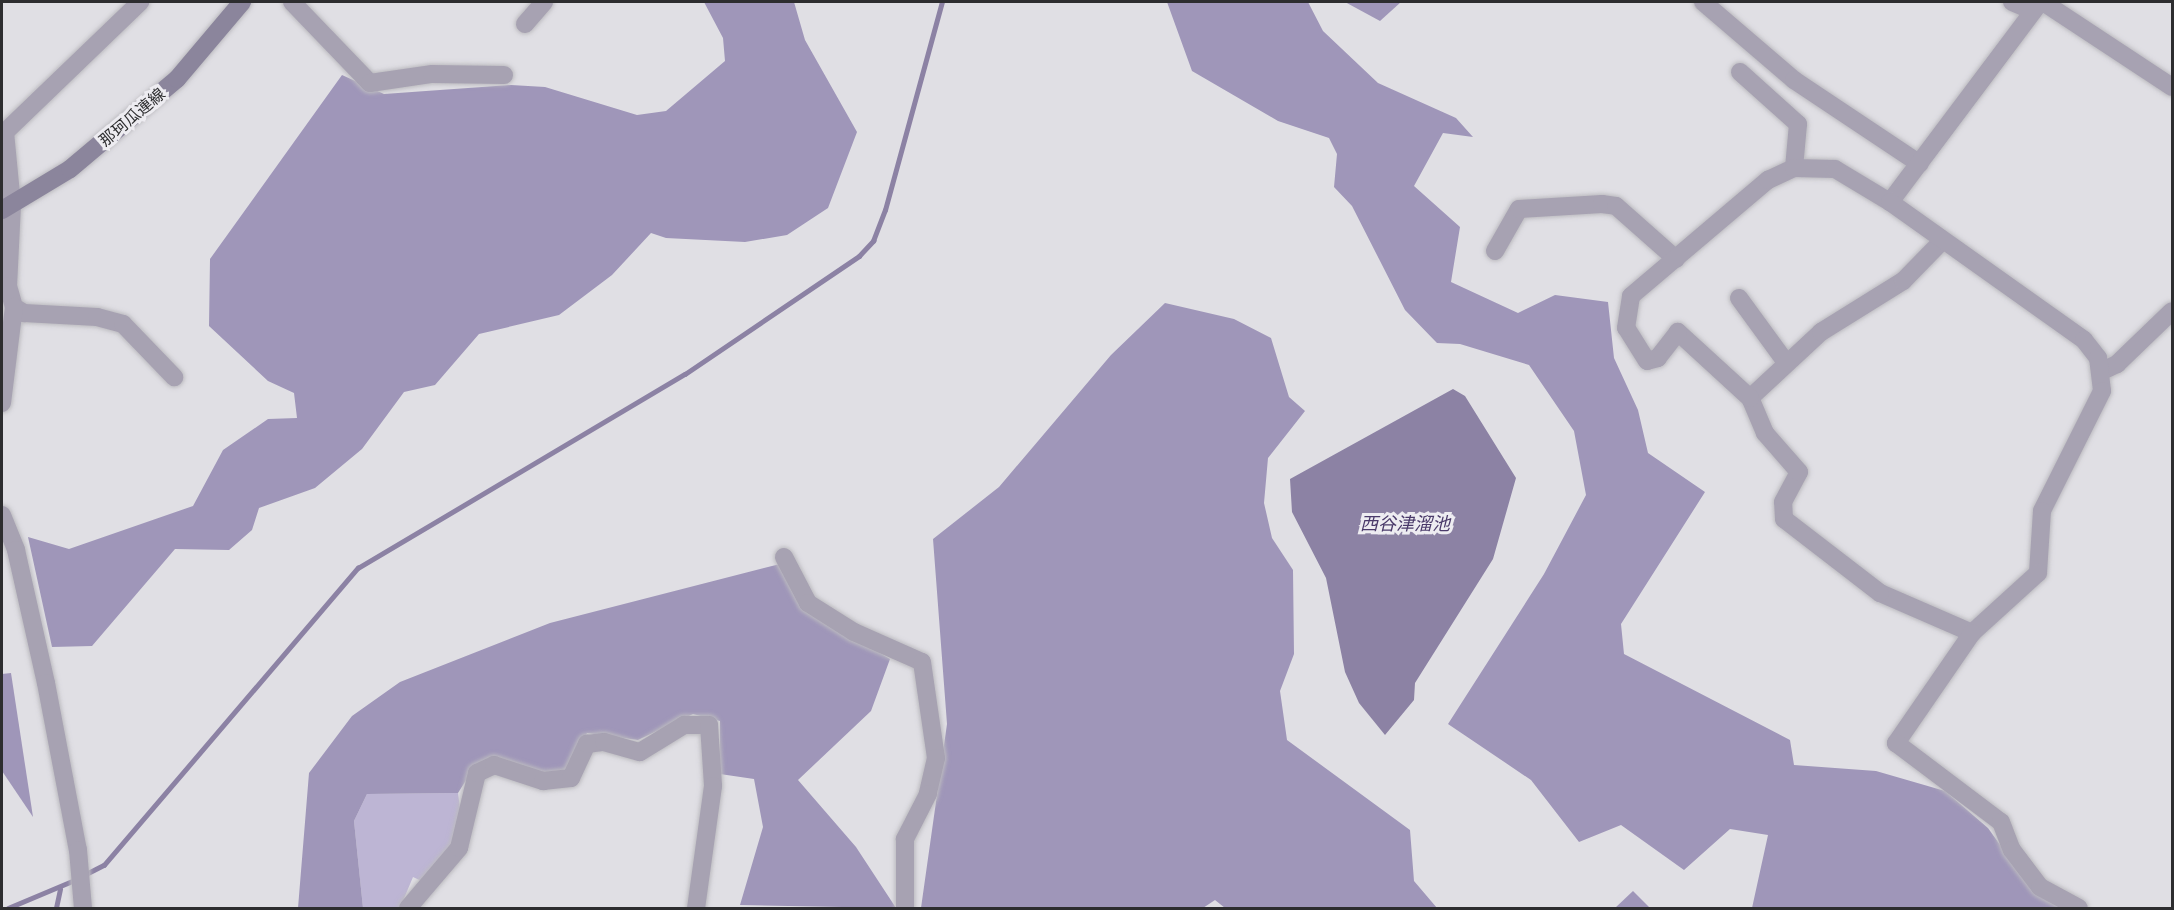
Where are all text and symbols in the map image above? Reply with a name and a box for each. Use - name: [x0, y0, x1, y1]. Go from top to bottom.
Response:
- street label: 那珂瓜連線: [95, 84, 169, 150]
- water label: 西谷津溜池: [1360, 513, 1450, 535]

